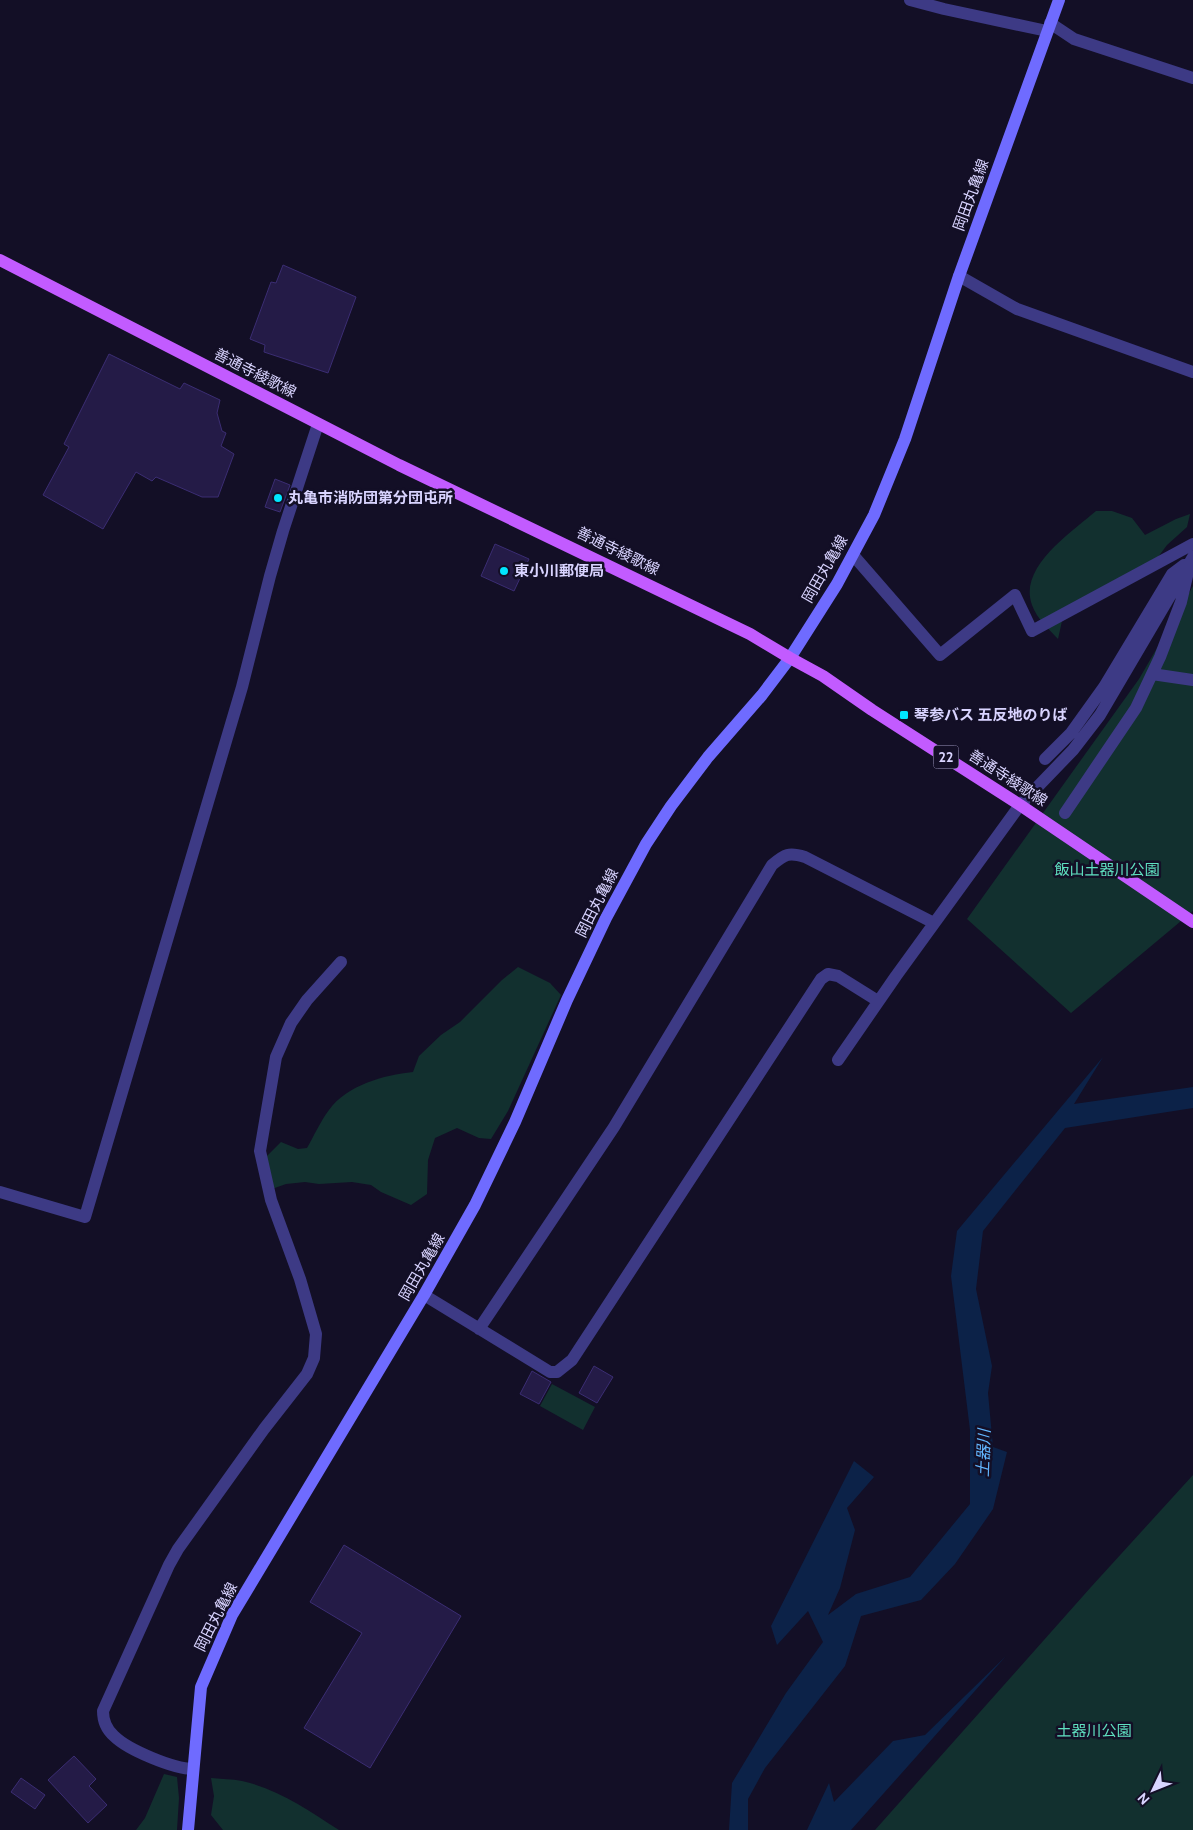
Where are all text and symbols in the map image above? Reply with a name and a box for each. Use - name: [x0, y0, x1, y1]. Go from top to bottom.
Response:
- street label: 岡田丸亀線: [950, 157, 992, 233]
- street label: 善通寺綾歌線: [211, 345, 299, 401]
- place label: 丸亀市消防団第分団屯所: [288, 489, 453, 507]
- marker: 丸亀市消防団第分団屯所: [272, 492, 284, 504]
- street label: 善通寺綾歌線: [574, 523, 662, 579]
- street label: 岡田丸亀線: [798, 532, 852, 606]
- place label: 東小川郵便局: [514, 562, 604, 580]
- marker: 東小川郵便局: [498, 565, 510, 577]
- place label: 琴参バス 五反地のりば: [914, 706, 1067, 724]
- marker: 琴参バス 五反地のりば: [898, 709, 910, 721]
- road number: 22: [934, 746, 958, 769]
- street label: 善通寺綾歌線: [965, 746, 1051, 810]
- park label: 飯山土器川公園: [1054, 861, 1160, 879]
- street label: 岡田丸亀線: [572, 865, 622, 941]
- street label: 岡田丸亀線: [395, 1230, 449, 1304]
- water label: 土器川: [973, 1427, 994, 1477]
- street label: 岡田丸亀線: [191, 1579, 241, 1655]
- park label: 土器川公園: [1056, 1722, 1132, 1740]
- north arrow: [1128, 1765, 1178, 1815]
- text: N: [1134, 1789, 1153, 1809]

